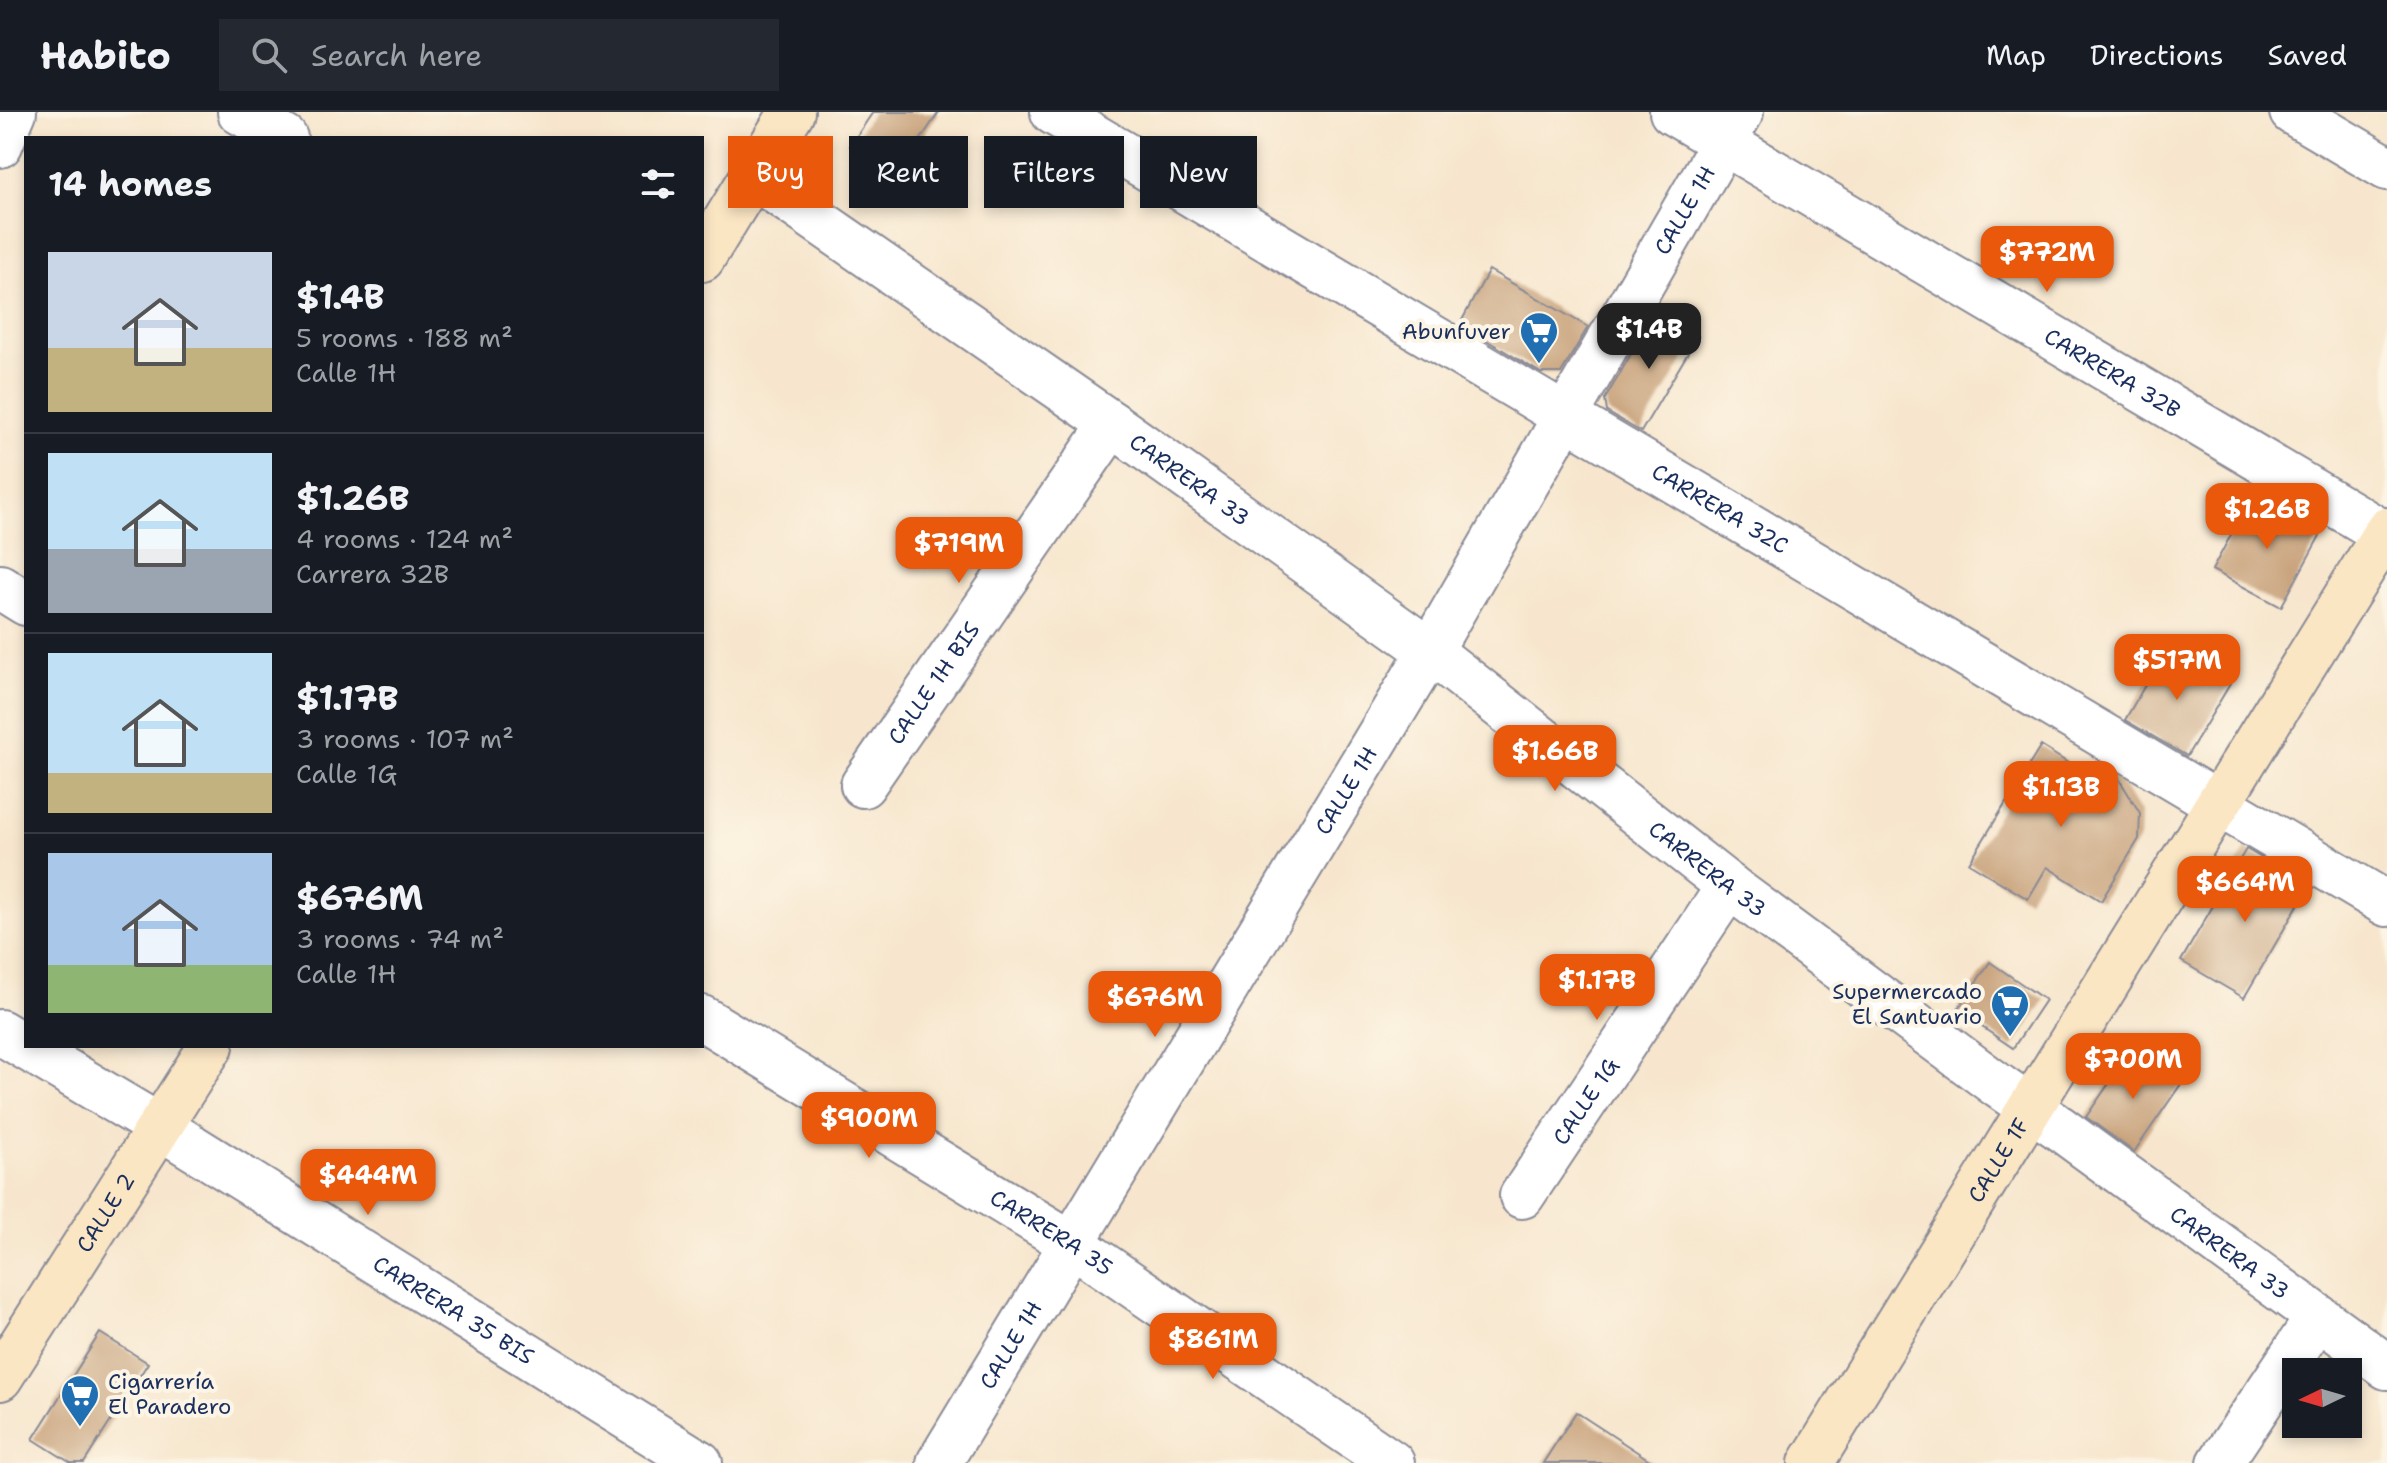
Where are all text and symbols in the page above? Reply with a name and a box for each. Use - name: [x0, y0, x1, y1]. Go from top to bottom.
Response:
- search box: [219, 19, 779, 91]
- text: Habito: [40, 30, 171, 81]
- icon: search: [247, 33, 291, 77]
- text: Search here: [311, 35, 482, 76]
- text: Map: [1986, 36, 2046, 74]
- text: Directions: [2090, 36, 2224, 74]
- text: Saved: [2268, 36, 2347, 74]
- chip: Buy: [728, 136, 833, 208]
- chip: Rent: [849, 136, 968, 208]
- chip: Filters: [984, 136, 1124, 208]
- chip: New: [1140, 136, 1257, 208]
- text: 14 homes: [48, 161, 212, 207]
- street label: CALLE 1H: [1648, 161, 1722, 260]
- icon: filters: [636, 162, 680, 206]
- pin: $772M: [1991, 226, 2103, 294]
- text: $772M: [1999, 234, 2095, 269]
- text: $1.4B: [296, 274, 385, 320]
- icon: home: [112, 284, 208, 380]
- pin: $1.4B: [1593, 303, 1705, 371]
- supermarket icon: Abunfuver: [1518, 310, 1560, 365]
- text: $1.4B: [1615, 311, 1683, 346]
- place label: Abunfuver: [1402, 317, 1511, 346]
- text: 5 rooms · 188 m²: [296, 320, 513, 355]
- street label: CARRERA 32B: [2039, 322, 2186, 425]
- text: Calle 1H: [296, 355, 397, 390]
- street label: CARRERA 33: [1124, 427, 1255, 533]
- street label: CARRERA 32C: [1646, 457, 1794, 560]
- text: $1.26B: [296, 475, 410, 521]
- pin: $1.26B: [2202, 483, 2332, 551]
- icon: home: [112, 485, 208, 581]
- text: $1.26B: [2224, 491, 2310, 526]
- pin: $719M: [903, 517, 1015, 585]
- text: 4 rooms · 124 m²: [296, 521, 513, 556]
- text: $719M: [914, 525, 1004, 560]
- text: Carrera 32B: [296, 556, 449, 591]
- street label: CALLE 1H BIS: [881, 616, 986, 750]
- pin: $517M: [2121, 634, 2233, 702]
- text: $517M: [2132, 642, 2222, 677]
- text: $1.17B: [296, 675, 399, 721]
- icon: home: [112, 685, 208, 781]
- text: 3 rooms · 107 m²: [296, 721, 514, 756]
- pin: $1.66B: [1490, 725, 1620, 793]
- text: $1.66B: [1511, 733, 1599, 768]
- street label: CALLE 1H: [1308, 741, 1384, 840]
- text: Calle 1G: [296, 756, 397, 791]
- pin: $1.13B: [1996, 761, 2126, 829]
- text: $1.13B: [2022, 769, 2100, 804]
- street label: CARRERA 33: [1643, 815, 1772, 924]
- pin: $664M: [2189, 856, 2301, 924]
- text: $664M: [2195, 864, 2295, 899]
- text: $676M: [296, 875, 423, 921]
- icon: home: [112, 885, 208, 981]
- text: 3 rooms · 74 m²: [296, 921, 504, 956]
- pin: $1.17B: [1532, 954, 1662, 1022]
- text: Calle 1H: [296, 956, 397, 991]
- text: $1.17B: [1558, 962, 1636, 997]
- pin: $676M: [1099, 971, 1211, 1039]
- place label: Supermercado El Santuario: [1832, 977, 1982, 1031]
- text: $676M: [1106, 979, 1204, 1014]
- supermarket icon: Supermercado El Santuario: [1989, 983, 2031, 1038]
- pin: $700M: [2077, 1033, 2189, 1101]
- text: $700M: [2084, 1041, 2182, 1076]
- street label: CALLE 1G: [1546, 1052, 1625, 1151]
- pin: $900M: [813, 1092, 925, 1160]
- text: $900M: [820, 1100, 918, 1135]
- street label: CALLE 1F: [1961, 1112, 2036, 1208]
- pin: $444M: [312, 1149, 424, 1217]
- text: $444M: [319, 1157, 417, 1192]
- street label: CALLE 2: [70, 1168, 141, 1258]
- street label: CARRERA 35: [985, 1183, 1118, 1282]
- street label: CARRERA 33: [2164, 1200, 2295, 1306]
- street label: CARRERA 35 BIS: [367, 1249, 539, 1371]
- street label: CALLE 1H: [973, 1296, 1049, 1395]
- pin: $861M: [1157, 1313, 1269, 1381]
- text: $861M: [1168, 1321, 1258, 1356]
- north arrow: [2282, 1358, 2362, 1438]
- map controls: [2282, 1358, 2362, 1438]
- place label: Cigarrería El Paradero: [108, 1367, 231, 1421]
- supermarket icon: Cigarrería El Paradero: [59, 1373, 101, 1428]

